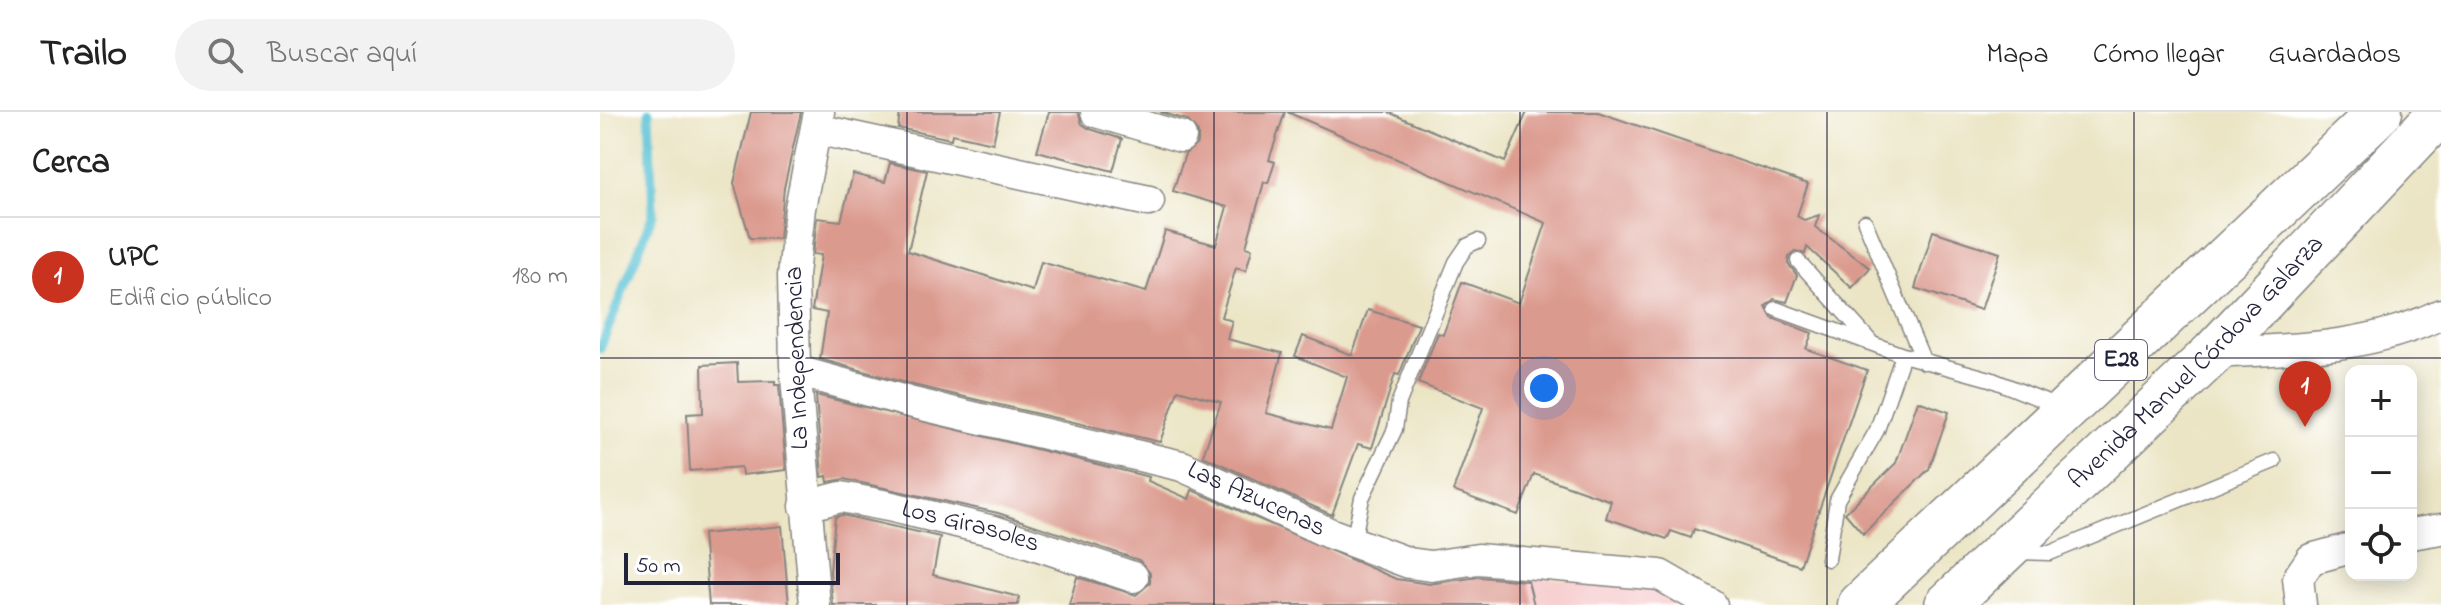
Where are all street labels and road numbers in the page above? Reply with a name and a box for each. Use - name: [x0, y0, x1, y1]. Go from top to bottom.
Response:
- street label: Avenida Manuel Córdova Galarza: [2060, 227, 2334, 499]
- street label: La Independencia: [776, 266, 820, 450]
- road number: E28: [2095, 340, 2147, 380]
- street label: Las Azucenas: [1181, 452, 1331, 548]
- street label: Los Girasoles: [898, 491, 1044, 564]

